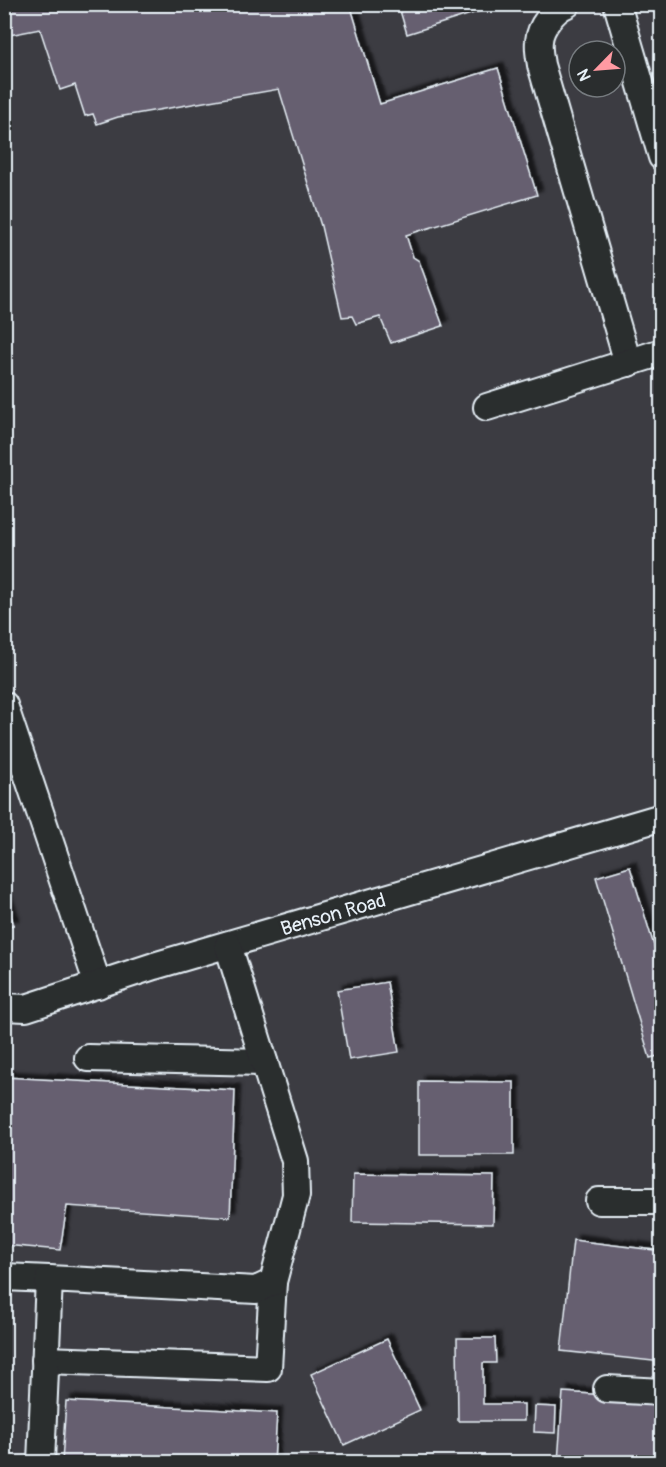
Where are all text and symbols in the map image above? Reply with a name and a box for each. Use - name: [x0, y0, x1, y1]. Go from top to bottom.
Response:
- north arrow: [567, 39, 627, 99]
- text: N: [573, 66, 596, 84]
- street label: Benson Road: [278, 888, 389, 941]

